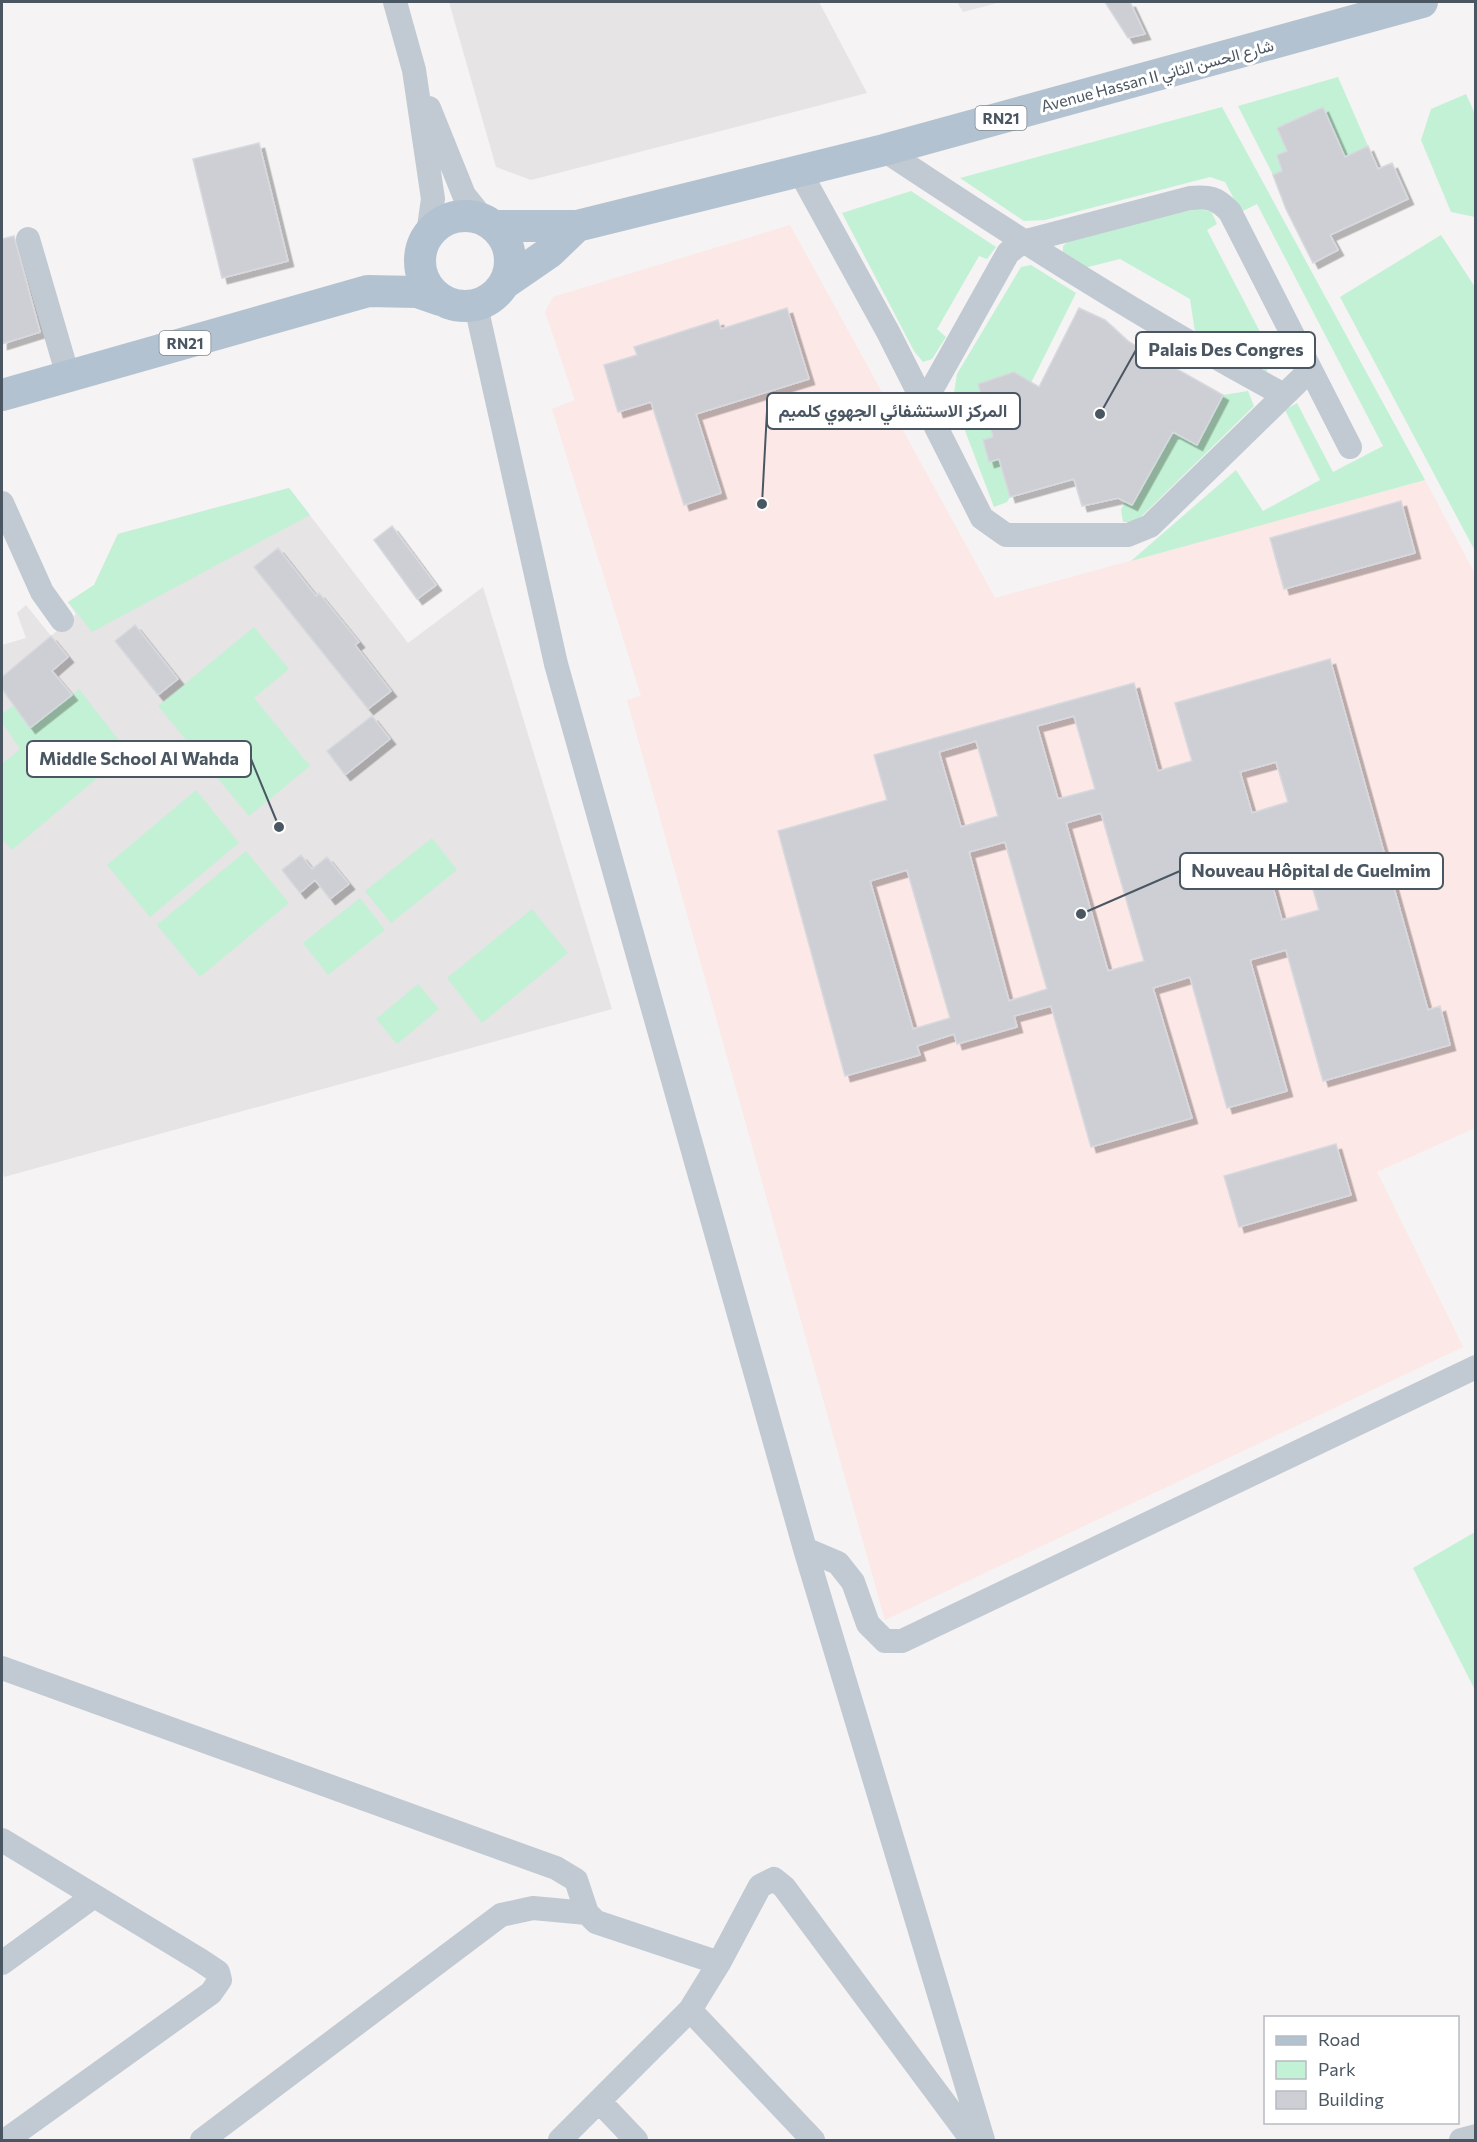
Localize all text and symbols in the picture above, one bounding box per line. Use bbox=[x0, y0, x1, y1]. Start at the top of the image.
street label: Avenue Hassan II شارع الحسن الثاني bbox=[1039, 35, 1277, 120]
road number: RN21 bbox=[976, 106, 1026, 130]
road number: RN21 bbox=[160, 331, 210, 355]
callout: Palais Des Congres bbox=[1136, 332, 1315, 368]
text: Palais Des Congres bbox=[1148, 338, 1304, 360]
callout: المركز الاستشفائي الجهوي كلميم bbox=[767, 393, 1020, 429]
text: المركز الاستشفائي الجهوي كلميم bbox=[778, 399, 1008, 426]
callout: Middle School Al Wahda bbox=[27, 741, 251, 777]
text: Middle School Al Wahda bbox=[39, 747, 239, 769]
callout: Nouveau Hôpital de Guelmim bbox=[1180, 853, 1443, 889]
text: Nouveau Hôpital de Guelmim bbox=[1191, 859, 1431, 881]
legend bbox=[1264, 2016, 1459, 2124]
text: Road bbox=[1318, 2028, 1360, 2050]
text: Park bbox=[1318, 2058, 1356, 2080]
text: Building bbox=[1318, 2088, 1384, 2110]

